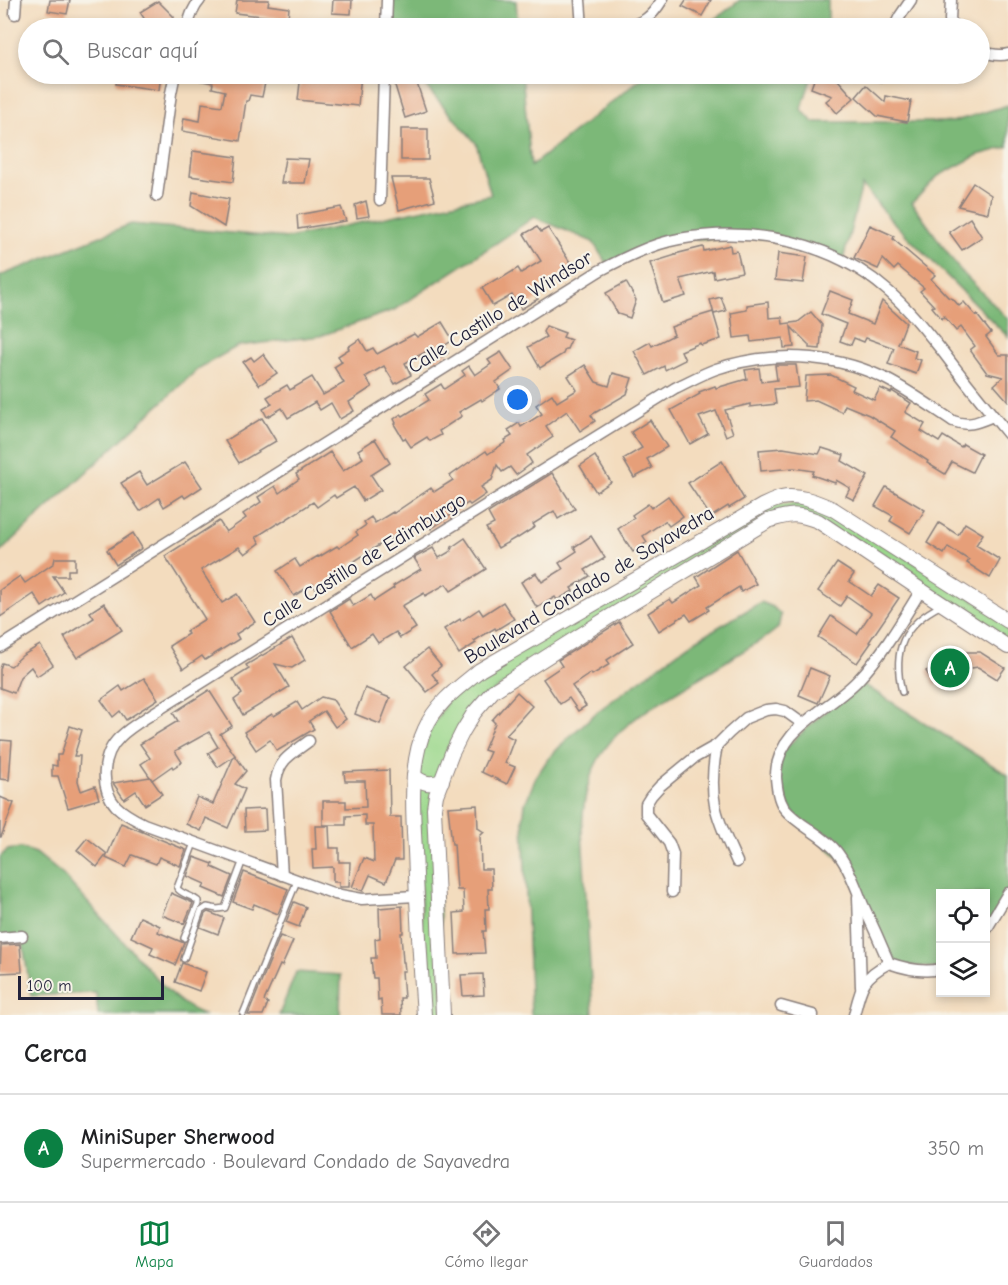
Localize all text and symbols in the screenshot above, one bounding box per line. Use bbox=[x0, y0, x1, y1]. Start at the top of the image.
search box bbox=[18, 18, 990, 84]
icon: search bbox=[39, 35, 72, 68]
text: Buscar aquí bbox=[87, 38, 198, 64]
street label: Calle Castillo de Windsor bbox=[404, 246, 596, 378]
your location bbox=[503, 385, 532, 414]
street label: Calle Castillo de Edimburgo bbox=[258, 488, 470, 632]
street label: Boulevard Condado de Sayavedra bbox=[460, 501, 718, 669]
pin: A bbox=[930, 646, 970, 690]
map controls bbox=[936, 889, 990, 997]
button: locate bbox=[936, 889, 990, 943]
button: layers bbox=[936, 943, 990, 997]
scale bar bbox=[18, 973, 164, 1000]
text: 100 m bbox=[27, 977, 71, 995]
text: Cerca bbox=[24, 1039, 88, 1069]
text: MiniSuper Sherwood bbox=[81, 1124, 275, 1150]
text: A bbox=[38, 1137, 49, 1160]
text: 350 m bbox=[928, 1137, 984, 1160]
text: Supermercado · Boulevard Condado de Sayavedra bbox=[81, 1150, 510, 1173]
tab: Mapa bbox=[135, 1217, 174, 1271]
tab: Cómo llegar bbox=[444, 1217, 528, 1271]
tab: Guardados bbox=[799, 1217, 873, 1271]

